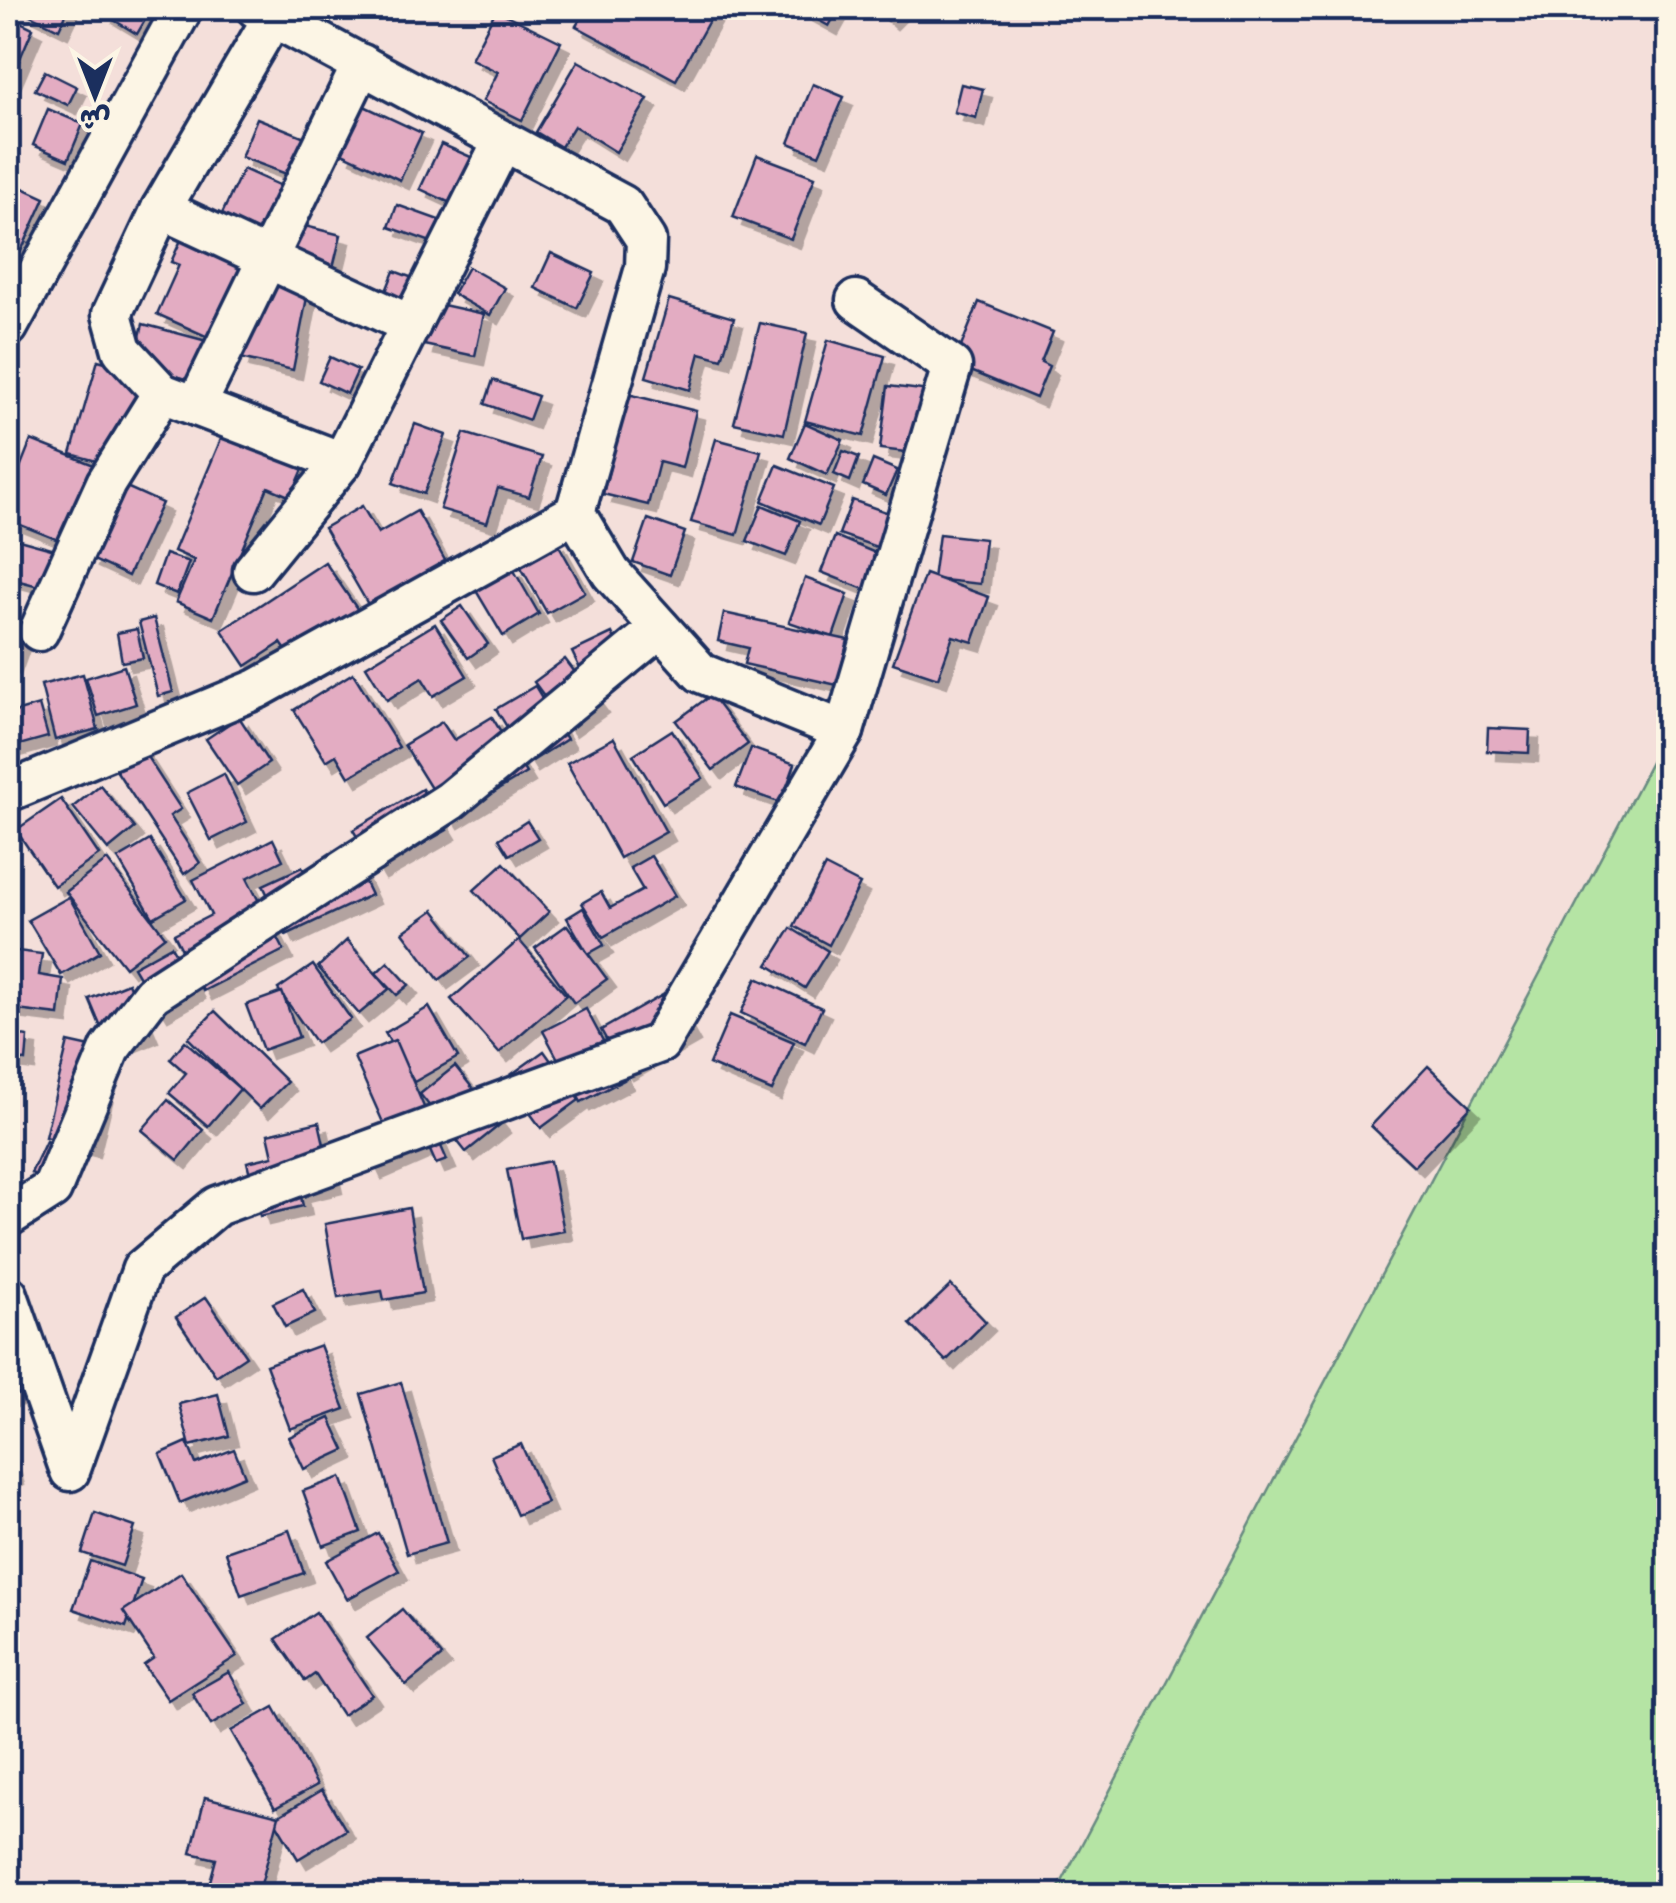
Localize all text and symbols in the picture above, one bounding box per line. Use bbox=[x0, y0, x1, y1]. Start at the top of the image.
north arrow bbox=[45, 45, 145, 145]
text: ش bbox=[80, 102, 110, 138]

